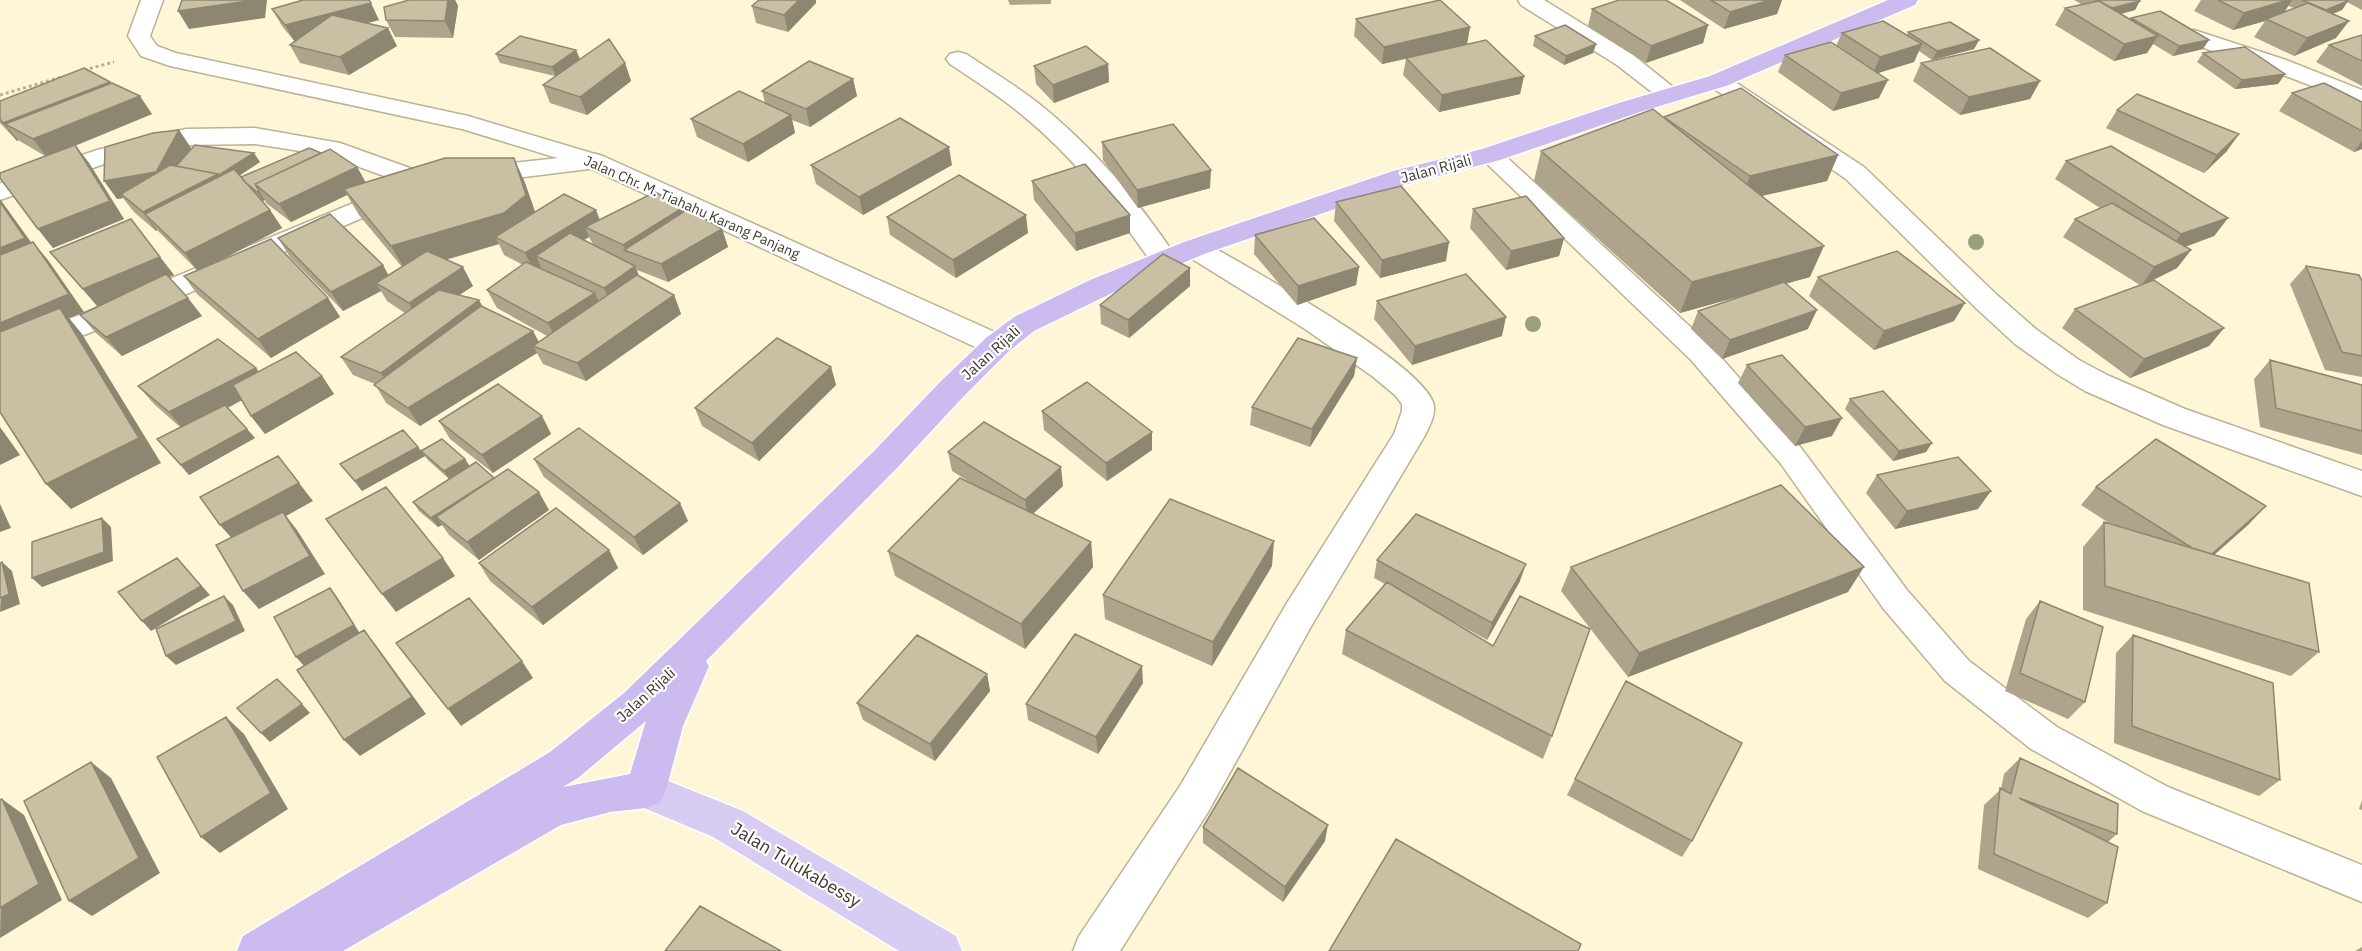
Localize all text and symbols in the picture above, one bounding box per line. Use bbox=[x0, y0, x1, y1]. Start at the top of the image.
street label: Jalan Rijali bbox=[1398, 150, 1473, 187]
street label: Jalan Chr. M. Tiahahu Karang Panjang bbox=[581, 151, 803, 263]
street label: Jalan Rijali bbox=[957, 321, 1024, 384]
street label: Jalan Rijali bbox=[612, 663, 679, 726]
street label: Jalan Tulukabessy bbox=[727, 817, 866, 913]

